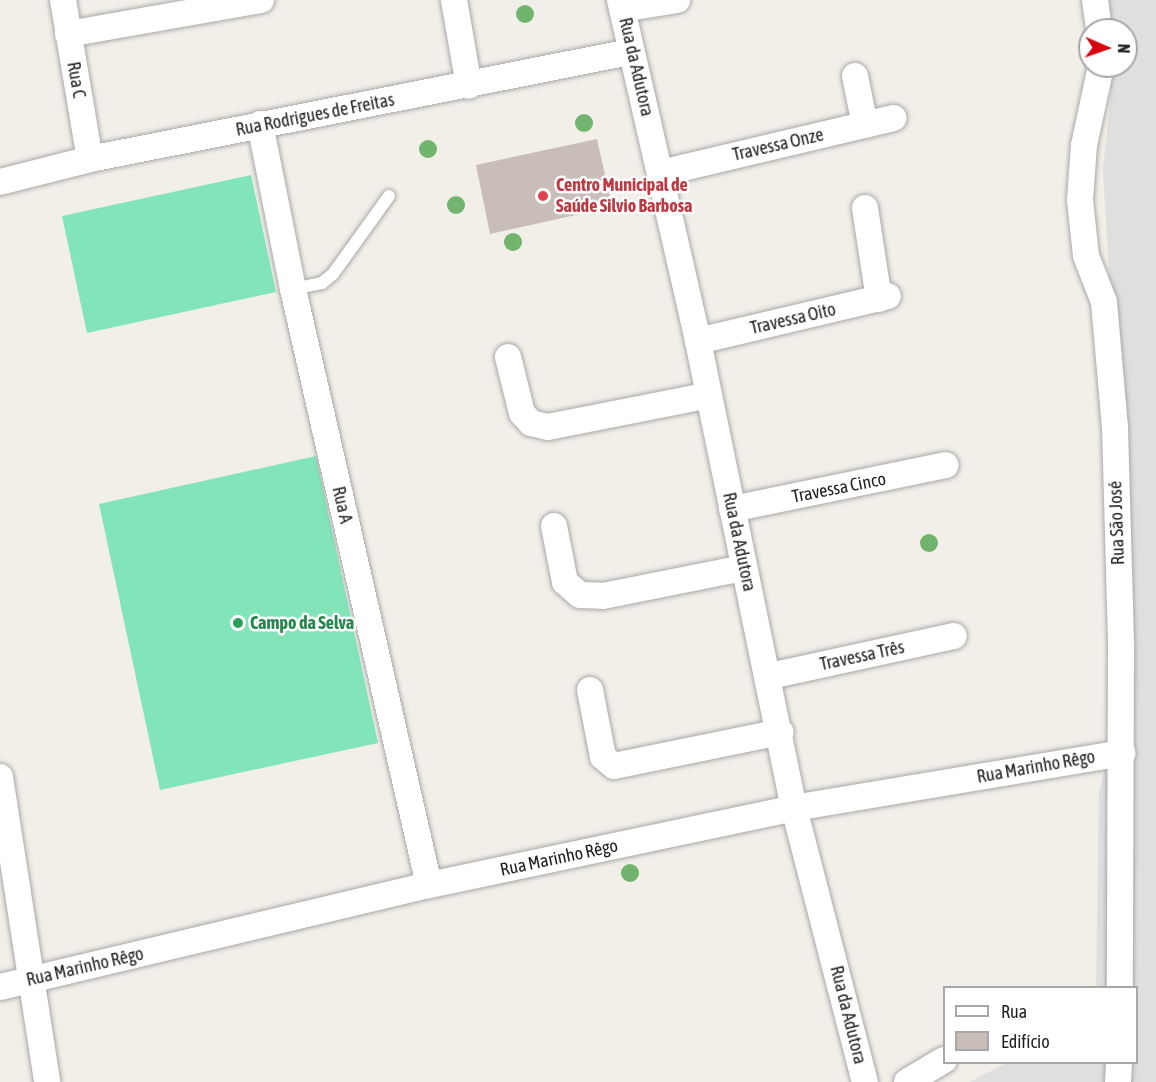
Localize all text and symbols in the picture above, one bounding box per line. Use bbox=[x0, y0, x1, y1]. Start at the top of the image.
street label: Rua da Adutora bbox=[614, 15, 658, 119]
north arrow bbox=[1078, 18, 1138, 78]
text: N bbox=[1115, 44, 1133, 54]
street label: Rua C bbox=[62, 60, 90, 100]
street label: Rua Rodrigues de Freitas bbox=[234, 89, 396, 141]
street label: Travessa Onze bbox=[730, 124, 826, 166]
place label: Centro Municipal de Saúde Silvio Barbosa bbox=[556, 175, 692, 218]
marker: Centro Municipal de Saúde Silvio Barbosa bbox=[534, 187, 552, 205]
street label: Travessa Oito bbox=[748, 299, 838, 339]
street label: Travessa Cinco bbox=[790, 468, 888, 508]
street label: Rua São José bbox=[1105, 481, 1129, 565]
street label: Rua A bbox=[327, 484, 357, 526]
street label: Rua da Adutora bbox=[718, 490, 760, 594]
place label: Campo da Selva bbox=[250, 612, 354, 634]
marker: Campo da Selva bbox=[231, 616, 245, 630]
street label: Travessa Três bbox=[818, 637, 906, 675]
street label: Rua Marinho Rêgo bbox=[975, 746, 1097, 788]
street label: Rua Marinho Rêgo bbox=[498, 835, 620, 881]
street label: Rua Marinho Rêgo bbox=[24, 943, 146, 991]
street label: Rua da Adutora bbox=[825, 964, 871, 1066]
legend bbox=[943, 986, 1138, 1064]
text: Rua bbox=[1001, 1001, 1027, 1022]
text: Edifício bbox=[1001, 1031, 1050, 1052]

